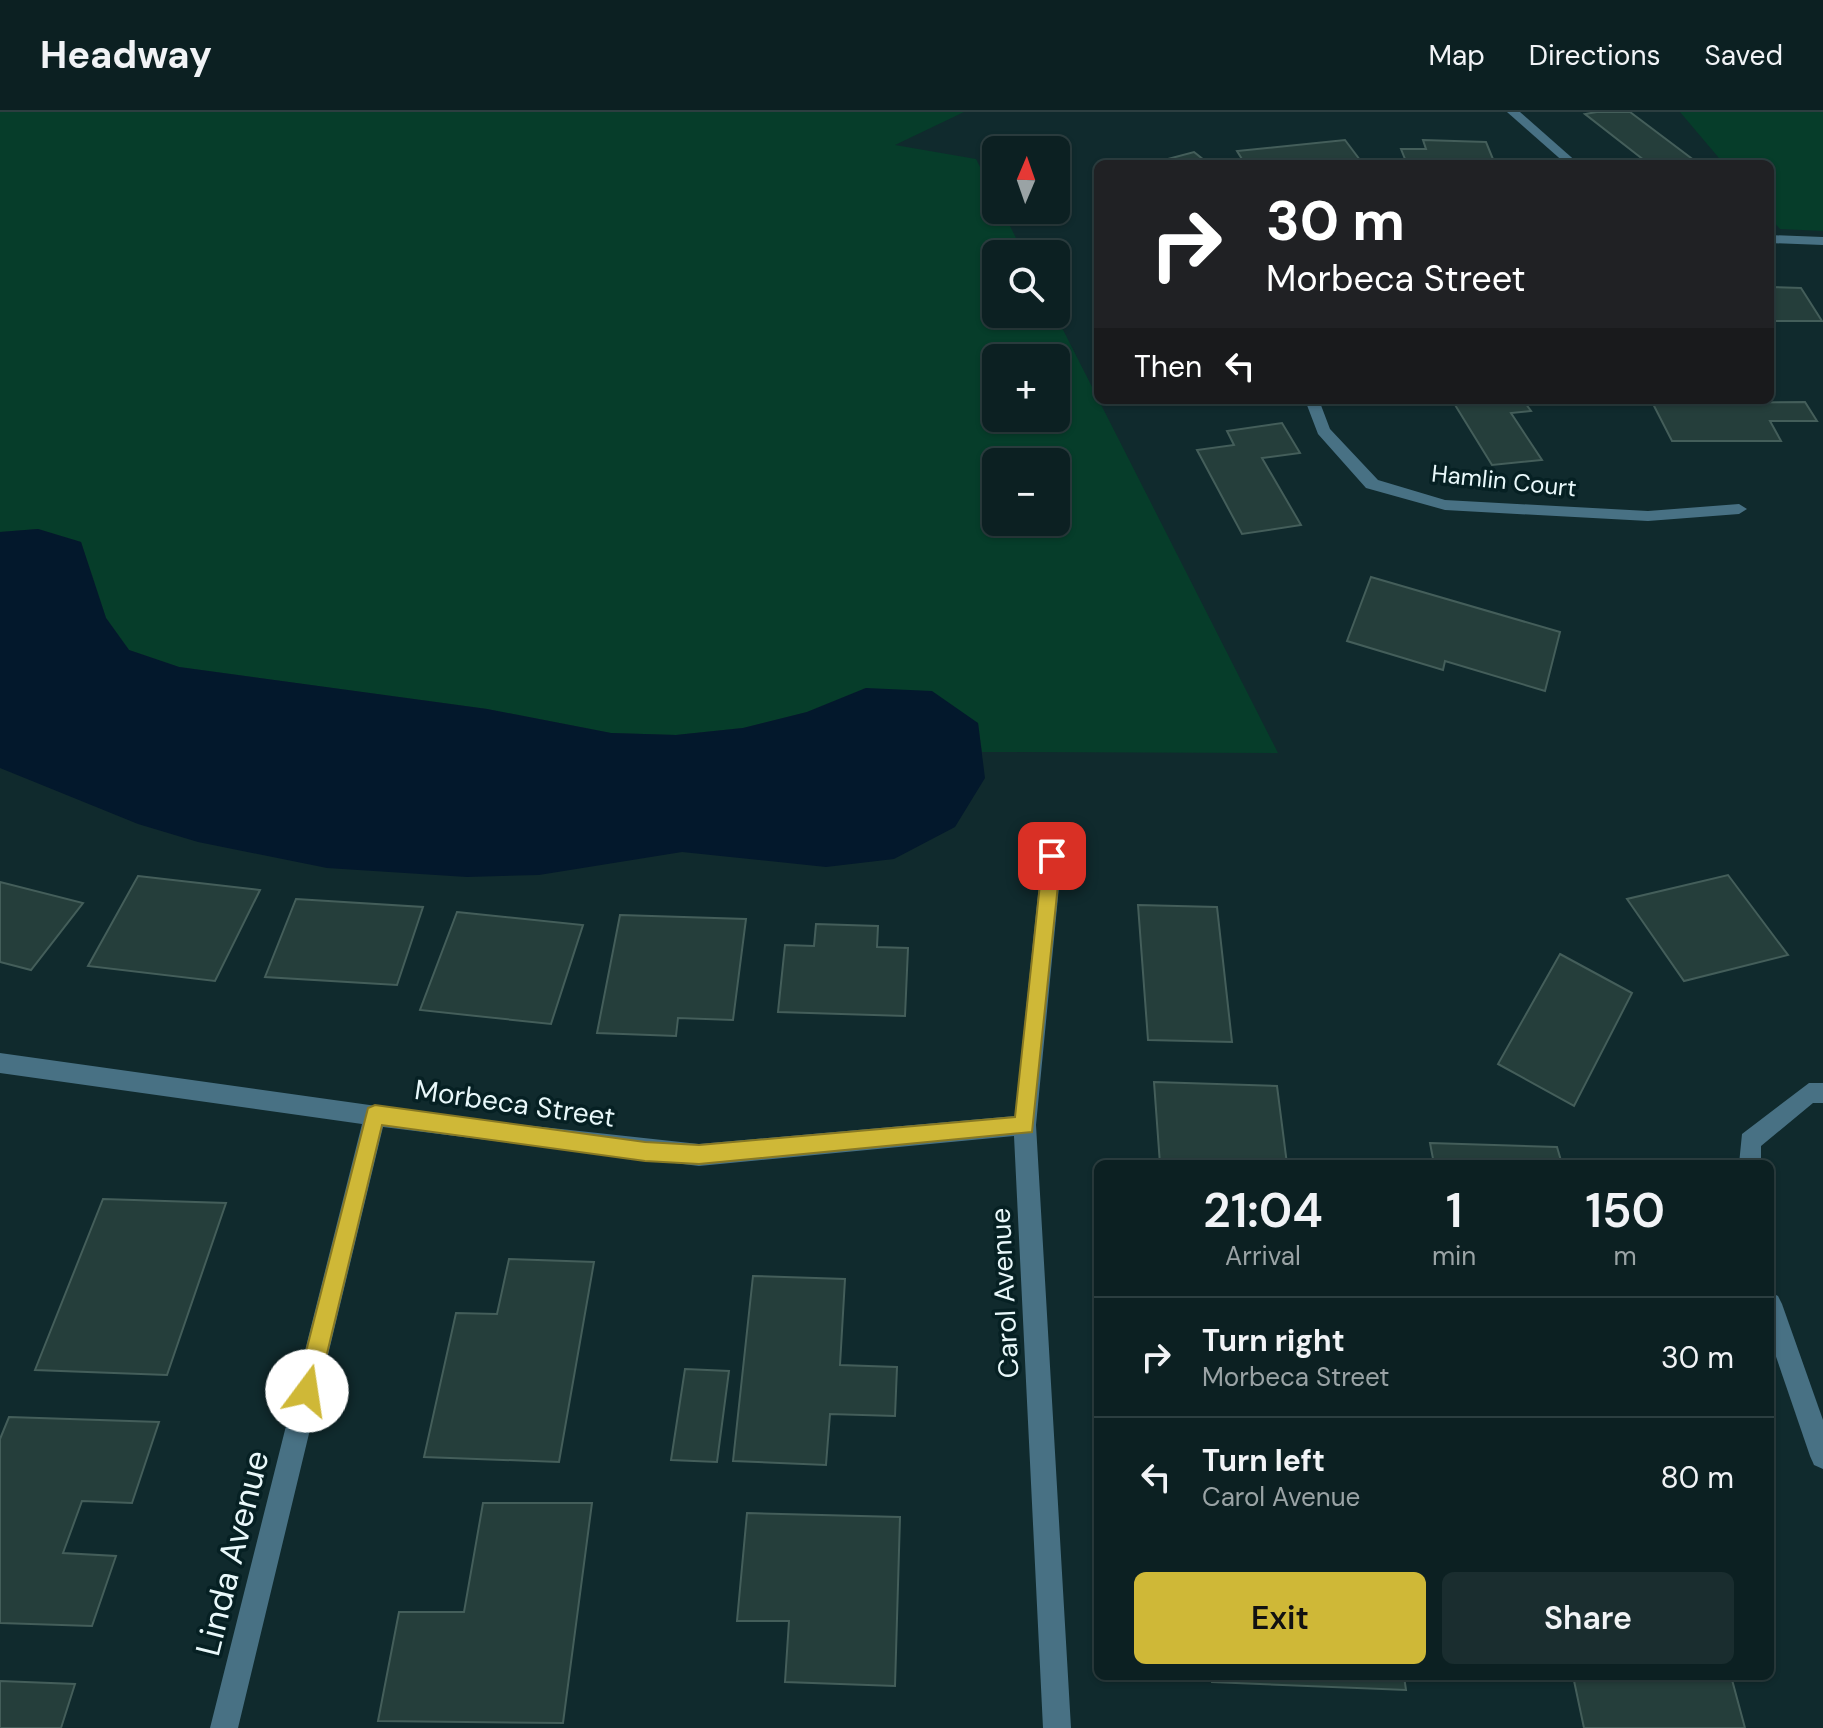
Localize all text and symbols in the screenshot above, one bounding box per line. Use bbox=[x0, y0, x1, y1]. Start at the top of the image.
text: Headway bbox=[40, 30, 212, 80]
text: Map bbox=[1428, 37, 1485, 74]
text: Directions bbox=[1529, 37, 1661, 74]
text: Saved bbox=[1705, 37, 1783, 74]
north arrow bbox=[982, 136, 1070, 224]
map controls bbox=[982, 136, 1070, 536]
text: 30 m bbox=[1266, 184, 1405, 257]
icon: right bbox=[1134, 192, 1238, 296]
button: search bbox=[982, 240, 1070, 328]
text: Morbeca Street bbox=[1266, 255, 1526, 302]
button: + bbox=[982, 344, 1070, 432]
icon: left bbox=[1218, 344, 1262, 388]
text: Then bbox=[1134, 347, 1202, 386]
button: − bbox=[982, 448, 1070, 536]
street label: Hamlin Court bbox=[1430, 457, 1578, 504]
pin bbox=[1018, 822, 1086, 890]
icon: arrive bbox=[1030, 834, 1074, 878]
street label: Morbeca Street bbox=[412, 1071, 618, 1136]
text: 21:04 bbox=[1203, 1179, 1323, 1242]
text: 1 bbox=[1446, 1179, 1462, 1242]
text: 150 bbox=[1585, 1179, 1665, 1242]
street label: Carol Avenue bbox=[982, 1207, 1027, 1379]
text: Arrival bbox=[1225, 1239, 1301, 1273]
text: min bbox=[1432, 1239, 1476, 1273]
text: m bbox=[1614, 1239, 1637, 1273]
text: Turn right bbox=[1202, 1321, 1345, 1360]
icon: right bbox=[1134, 1335, 1178, 1379]
text: 30 m bbox=[1661, 1338, 1734, 1377]
position arrow bbox=[265, 1349, 349, 1433]
text: Morbeca Street bbox=[1202, 1360, 1390, 1394]
text: Turn left bbox=[1202, 1441, 1325, 1480]
street label: Linda Avenue bbox=[185, 1446, 280, 1660]
icon: left bbox=[1134, 1455, 1178, 1499]
text: 80 m bbox=[1661, 1458, 1734, 1497]
text: Carol Avenue bbox=[1202, 1480, 1360, 1514]
button: Exit bbox=[1134, 1572, 1426, 1664]
button: Share bbox=[1442, 1572, 1734, 1664]

